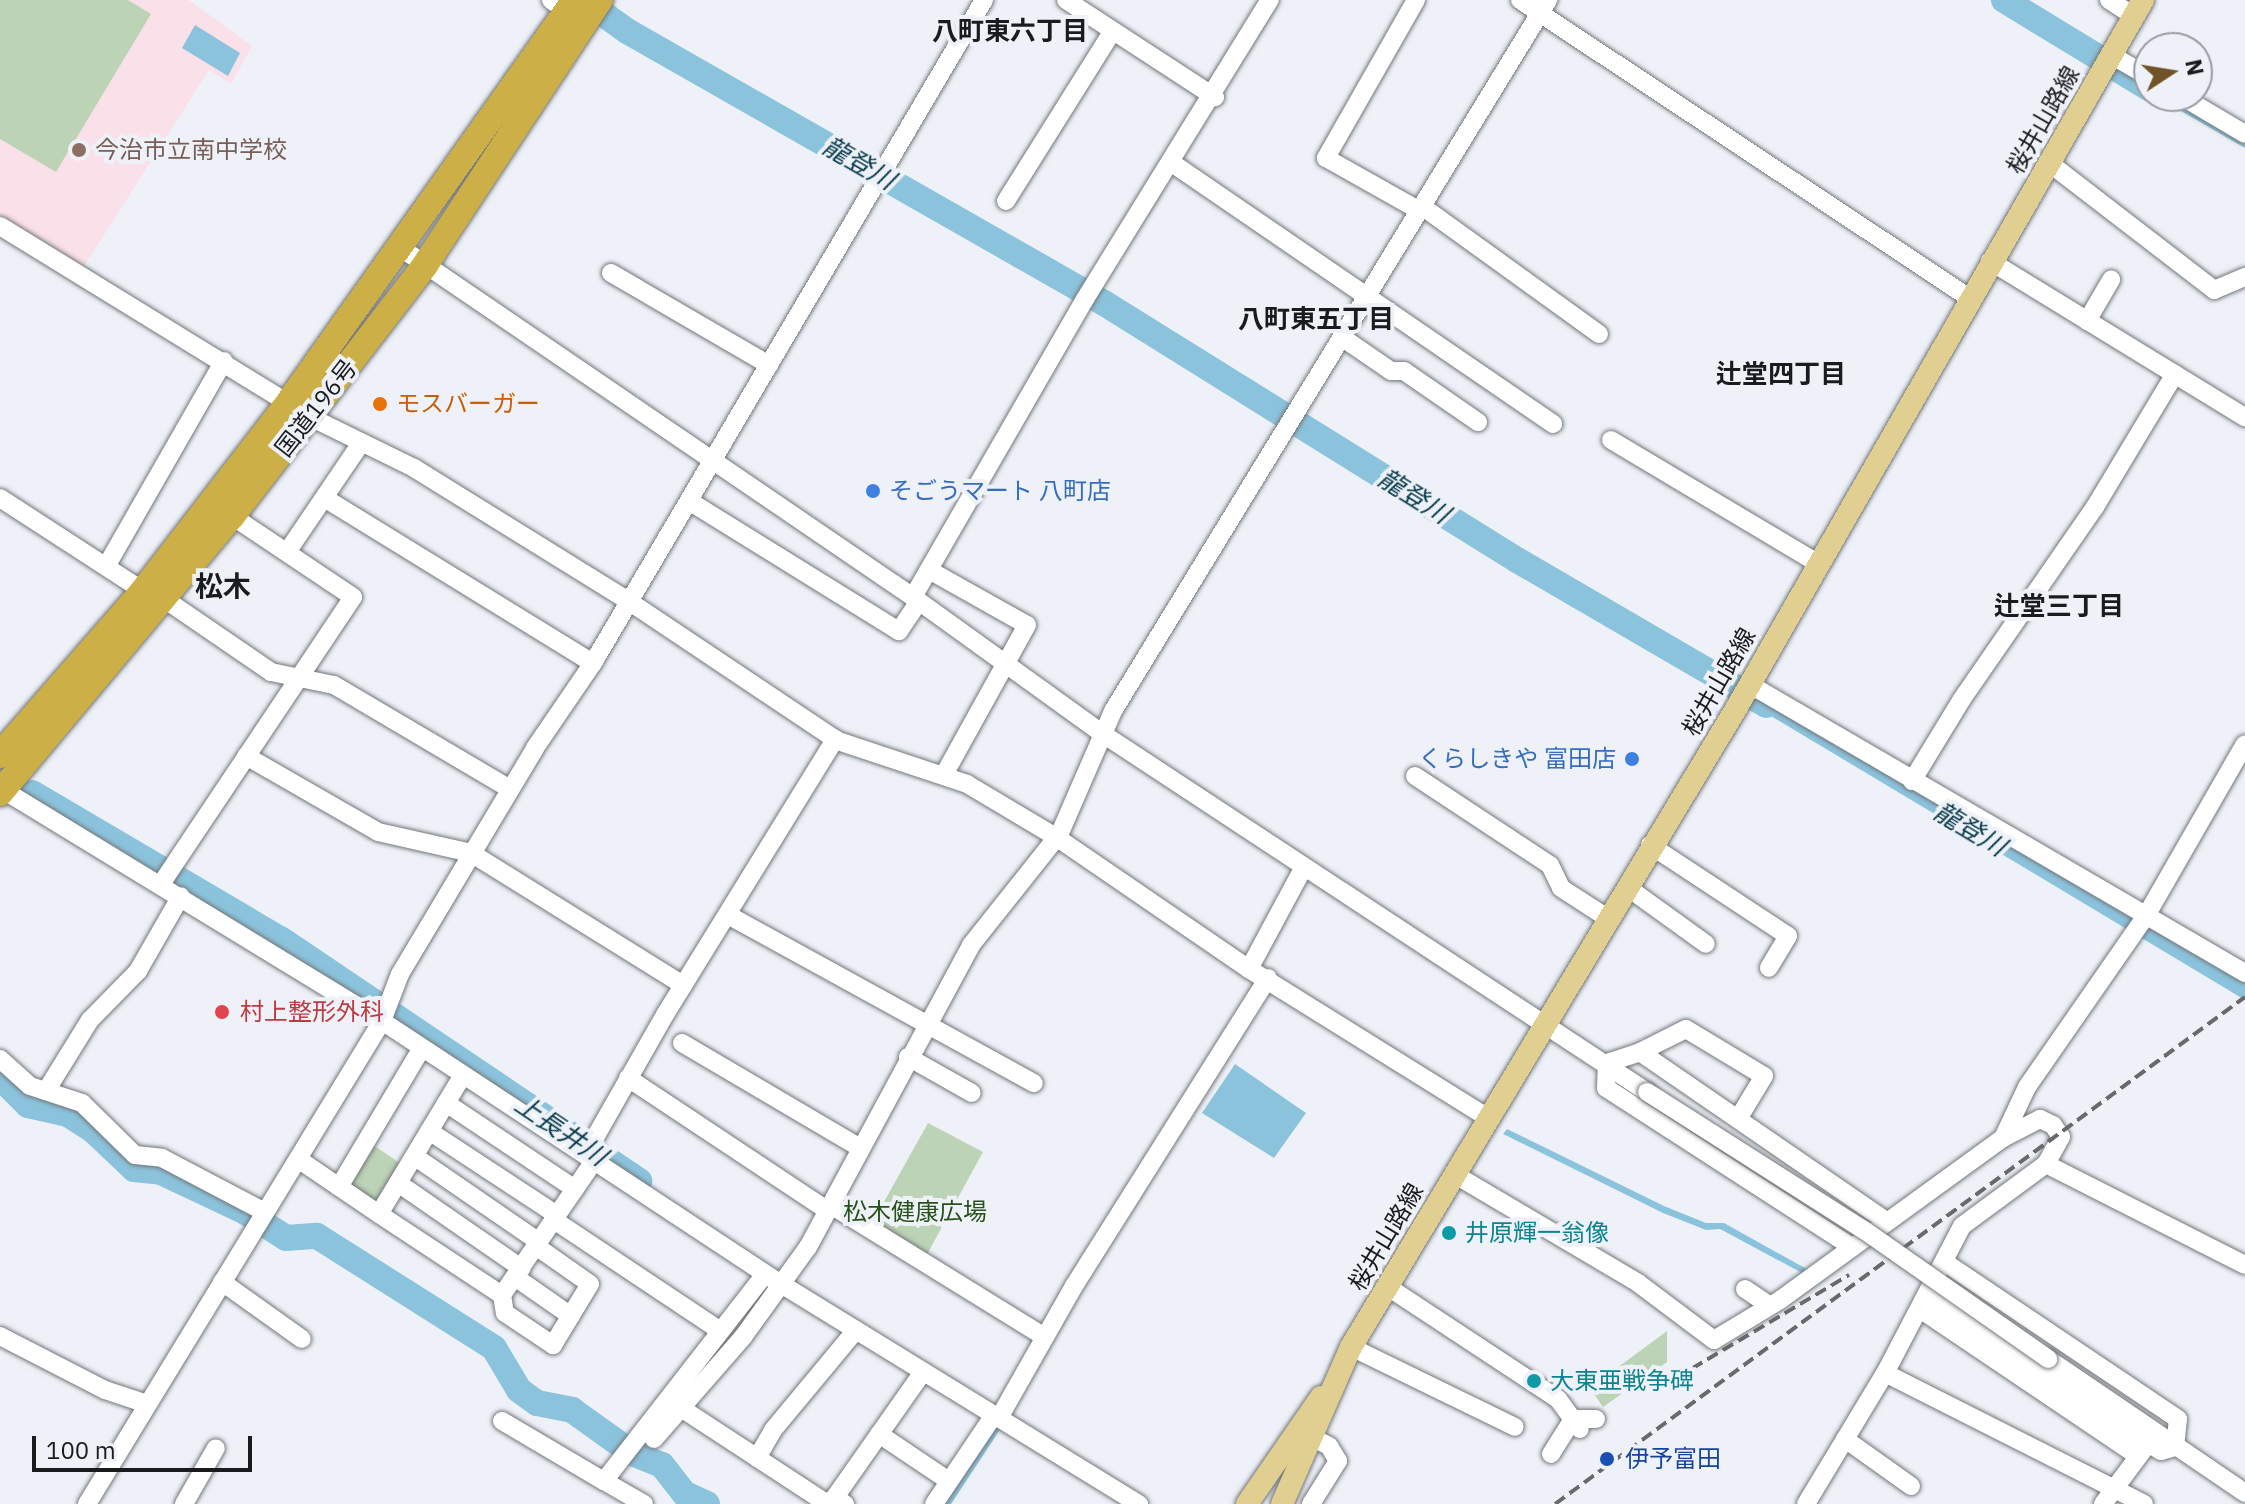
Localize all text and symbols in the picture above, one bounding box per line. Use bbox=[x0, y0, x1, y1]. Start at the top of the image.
district label: 八町東六丁目 bbox=[932, 15, 1088, 47]
north arrow bbox=[2133, 32, 2213, 112]
text: N bbox=[2179, 57, 2211, 78]
street label: 桜井山路線 bbox=[2001, 61, 2085, 179]
water label: 龍登川 bbox=[817, 130, 901, 196]
place label: 今治市立南中学校 bbox=[95, 136, 287, 164]
marker: 今治市立南中学校 bbox=[70, 141, 88, 159]
district label: 八町東五丁目 bbox=[1238, 303, 1394, 335]
street label: 国道196号 bbox=[269, 354, 363, 462]
district label: 辻堂四丁目 bbox=[1716, 358, 1846, 390]
place label: モスバーガー bbox=[396, 390, 540, 418]
marker: モスバーガー bbox=[371, 395, 389, 413]
water label: 龍登川 bbox=[1373, 462, 1455, 530]
place label: そごうマート 八町店 bbox=[889, 477, 1111, 505]
marker: そごうマート 八町店 bbox=[864, 482, 882, 500]
district label: 松木 bbox=[195, 569, 251, 603]
district label: 辻堂三丁目 bbox=[1994, 590, 2124, 622]
street label: 桜井山路線 bbox=[1677, 623, 1761, 741]
place label: くらしきや 富田店 bbox=[1418, 745, 1616, 773]
marker: くらしきや 富田店 bbox=[1623, 750, 1641, 768]
water label: 龍登川 bbox=[1929, 796, 2011, 862]
place label: 村上整形外科 bbox=[240, 998, 384, 1026]
marker: 村上整形外科 bbox=[211, 1001, 233, 1023]
water label: 上長井川 bbox=[509, 1088, 613, 1172]
street label: 桜井山路線 bbox=[1343, 1178, 1429, 1296]
park label: 松木健康広場 bbox=[843, 1198, 987, 1226]
place label: 井原輝一翁像 bbox=[1465, 1219, 1609, 1247]
marker: 井原輝一翁像 bbox=[1440, 1224, 1458, 1242]
place label: 大東亜戦争碑 bbox=[1550, 1367, 1694, 1395]
marker: 大東亜戦争碑 bbox=[1525, 1372, 1543, 1390]
scale bar bbox=[36, 1420, 256, 1470]
text: 100 m bbox=[46, 1434, 116, 1466]
place label: 伊予富田 bbox=[1625, 1445, 1721, 1473]
marker: 伊予富田 bbox=[1596, 1448, 1618, 1470]

